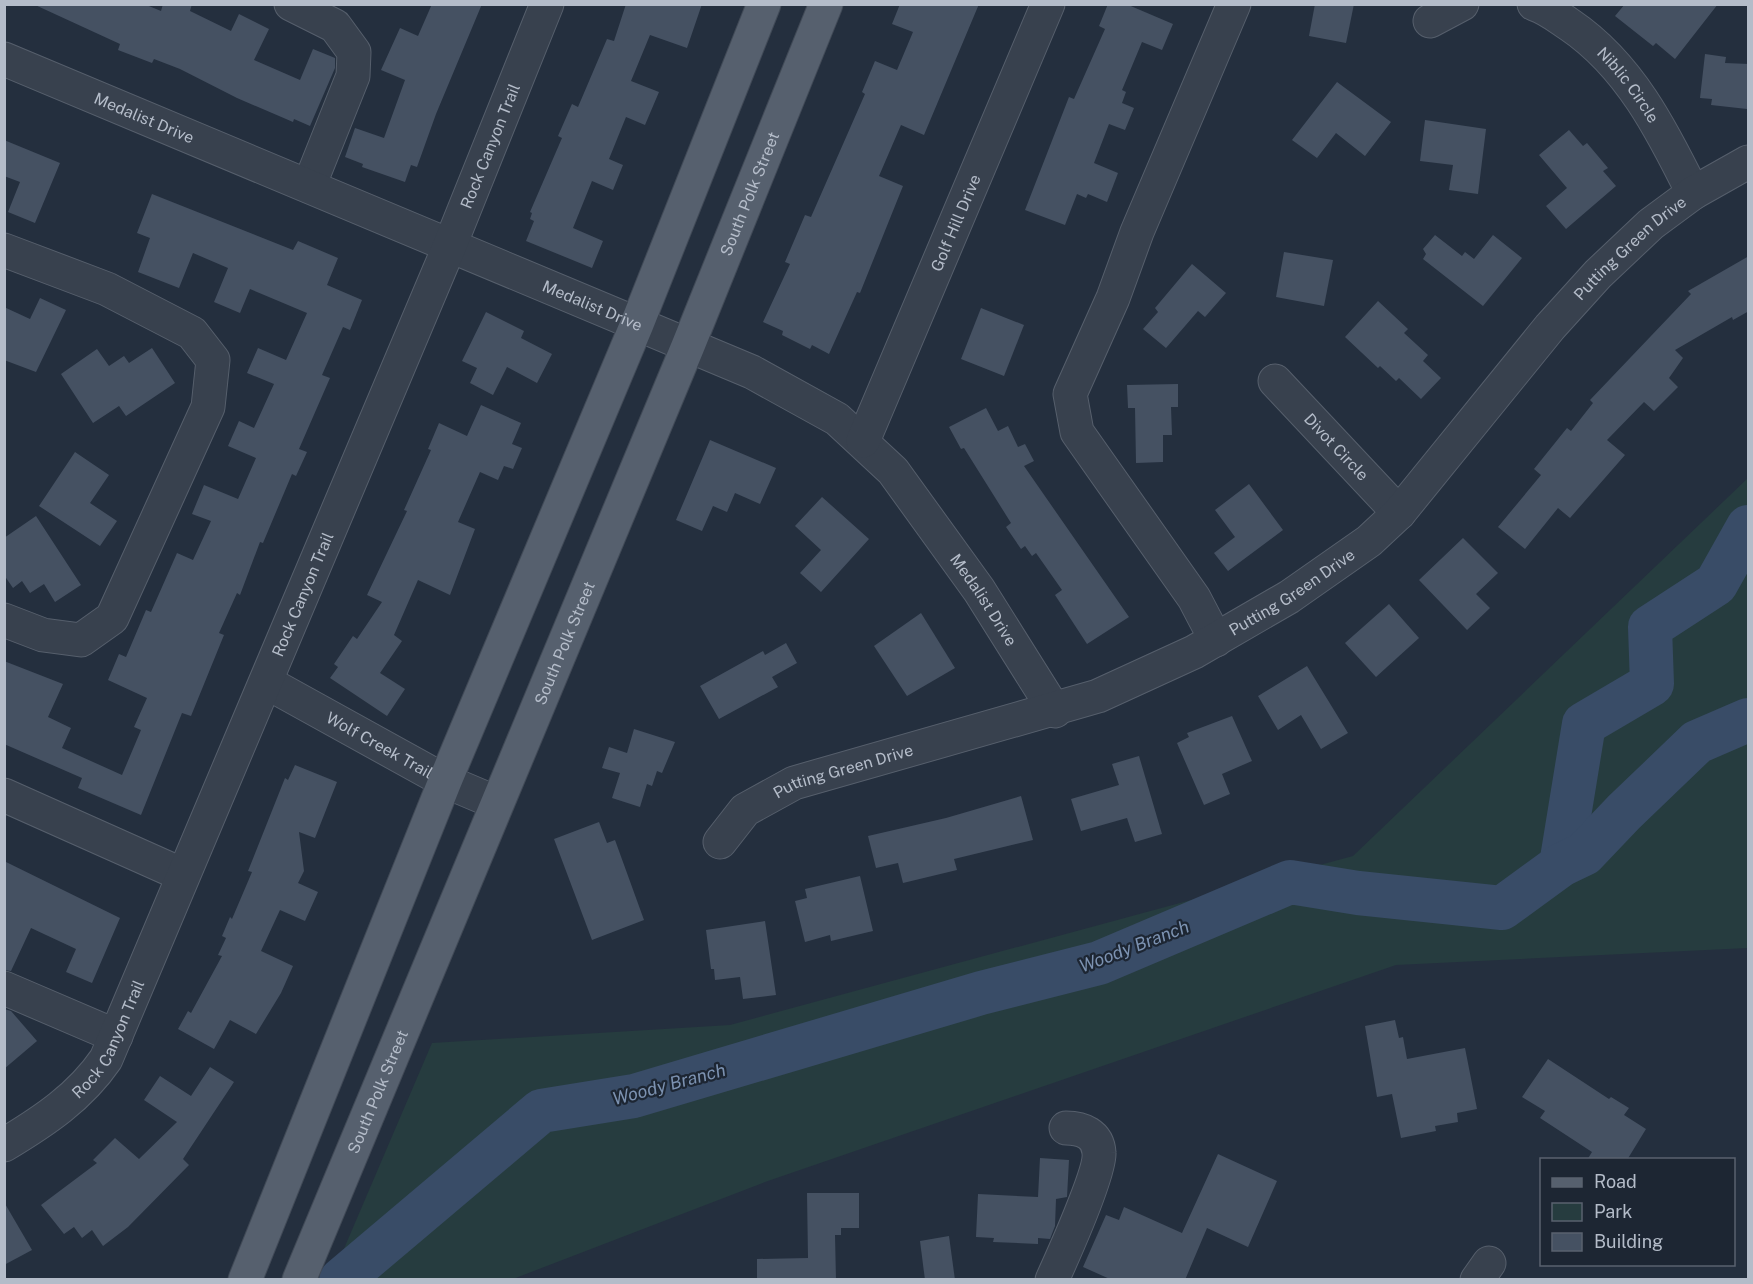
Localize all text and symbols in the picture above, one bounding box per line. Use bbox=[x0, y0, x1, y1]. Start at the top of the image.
street label: Niblic Circle bbox=[1594, 43, 1663, 126]
street label: Rock Canyon Trail bbox=[456, 80, 524, 211]
street label: Medalist Drive bbox=[91, 88, 197, 147]
street label: South Polk Street bbox=[716, 129, 783, 258]
street label: Golf Hill Drive bbox=[926, 171, 984, 274]
street label: Putting Green Drive bbox=[1570, 192, 1690, 304]
street label: Medalist Drive bbox=[540, 276, 645, 335]
street label: Divot Circle bbox=[1301, 409, 1373, 484]
street label: Rock Canyon Trail bbox=[268, 529, 337, 659]
street label: Putting Green Drive bbox=[1225, 545, 1358, 639]
street label: Medalist Drive bbox=[946, 550, 1021, 649]
street label: South Polk Street bbox=[530, 578, 598, 708]
street label: Wolf Creek Trail bbox=[323, 708, 437, 782]
street label: Putting Green Drive bbox=[770, 740, 915, 802]
water label: Woody Branch bbox=[1076, 915, 1192, 977]
street label: Rock Canyon Trail bbox=[68, 977, 148, 1102]
street label: South Polk Street bbox=[343, 1027, 412, 1156]
water label: Woody Branch bbox=[610, 1059, 728, 1109]
legend bbox=[1540, 1158, 1735, 1266]
text: Road bbox=[1594, 1171, 1637, 1192]
text: Park bbox=[1594, 1201, 1632, 1222]
text: Building bbox=[1594, 1231, 1663, 1252]

